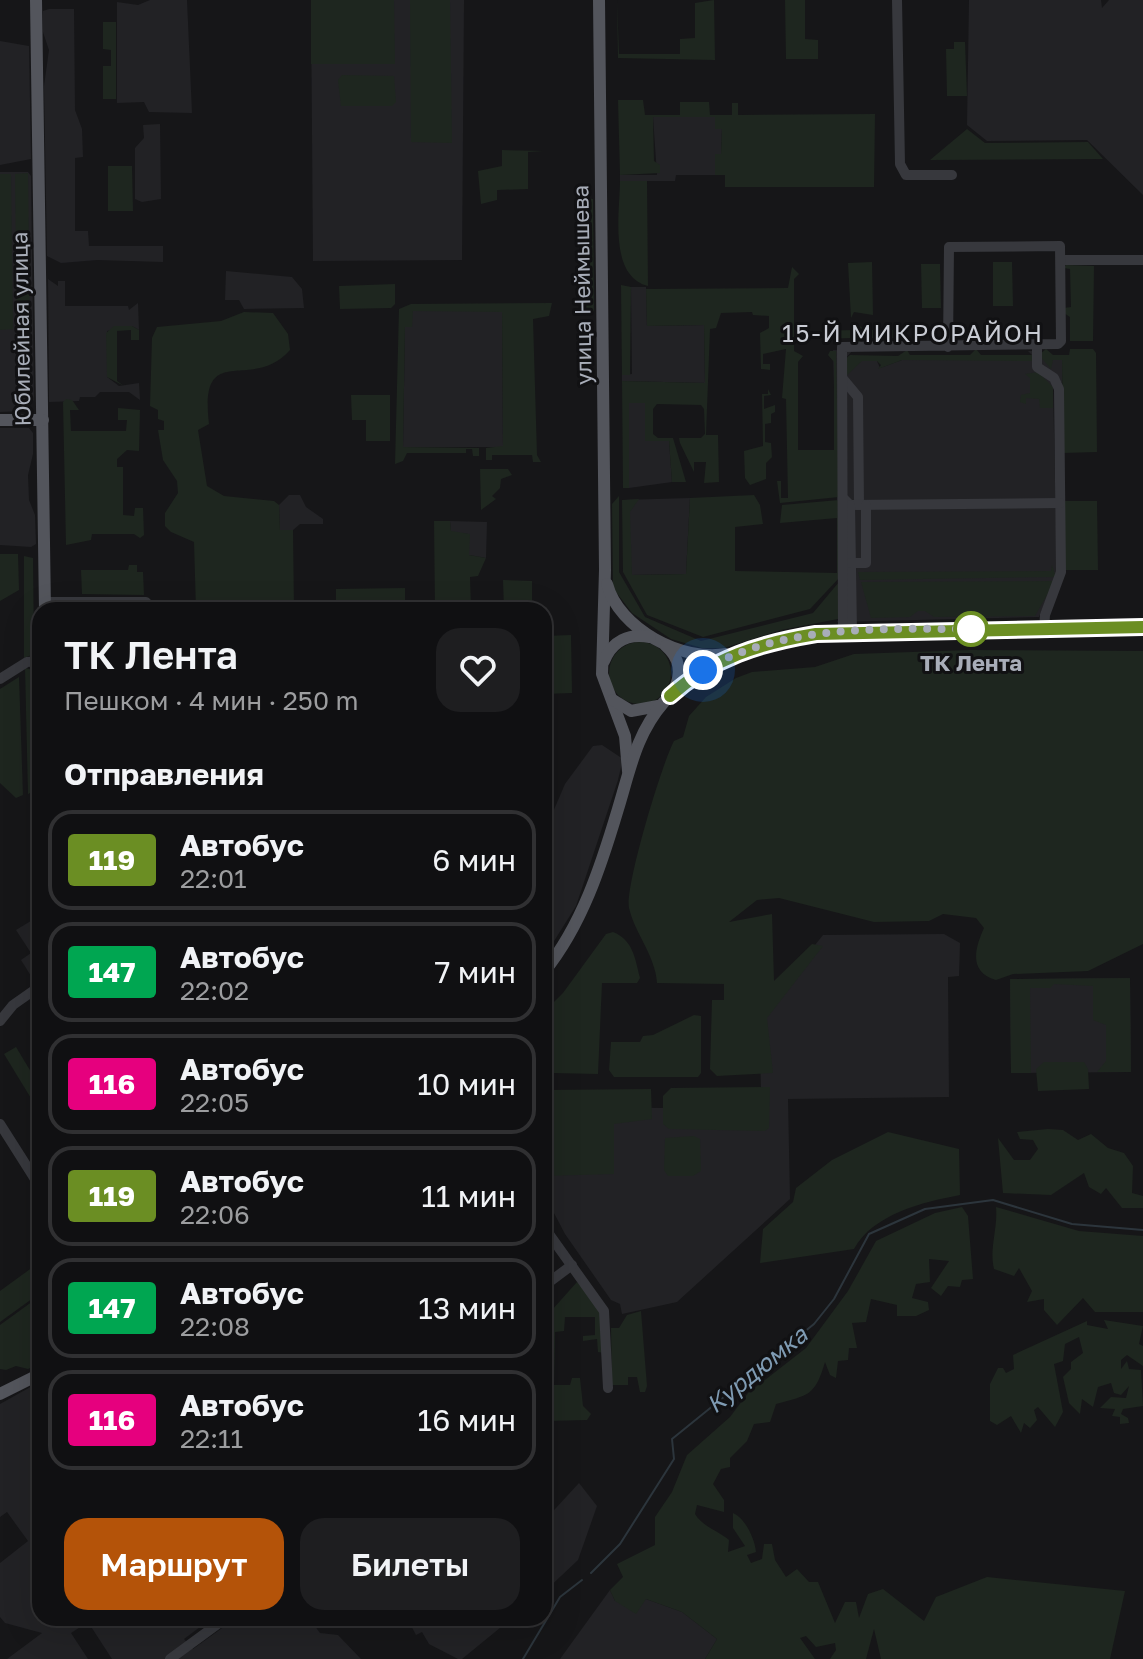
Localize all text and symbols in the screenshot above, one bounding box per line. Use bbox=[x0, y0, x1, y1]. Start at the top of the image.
street label: улица Неймышева bbox=[566, 185, 597, 385]
street label: Юбилейная улица bbox=[5, 231, 36, 427]
district label: 15-Й МИКРОРАЙОН bbox=[782, 318, 1044, 347]
marker: ТК Лента bbox=[954, 612, 988, 646]
button: heart bbox=[436, 628, 520, 712]
text: ТК Лента bbox=[64, 632, 238, 677]
place label: ТК Лента bbox=[920, 649, 1022, 676]
your location bbox=[683, 650, 723, 690]
text: Пешком · 4 мин · 250 m bbox=[64, 685, 359, 716]
text: Отправления bbox=[64, 756, 264, 792]
text: Автобус bbox=[180, 827, 304, 863]
text: 6 мин bbox=[432, 842, 516, 878]
text: 119 bbox=[89, 843, 135, 876]
text: 22:01 bbox=[180, 863, 247, 894]
text: Автобус bbox=[180, 939, 304, 975]
text: 7 мин bbox=[434, 954, 516, 990]
text: 147 bbox=[88, 955, 136, 988]
text: 22:02 bbox=[180, 975, 249, 1006]
text: Автобус bbox=[180, 1051, 304, 1087]
text: 10 мин bbox=[417, 1066, 516, 1102]
text: 116 bbox=[89, 1067, 135, 1100]
text: 22:05 bbox=[180, 1087, 249, 1118]
text: Автобус bbox=[180, 1163, 304, 1199]
text: 11 мин bbox=[421, 1178, 516, 1214]
text: 119 bbox=[89, 1179, 135, 1212]
text: 22:06 bbox=[180, 1199, 250, 1230]
text: Автобус bbox=[180, 1275, 304, 1311]
text: 13 мин bbox=[418, 1290, 516, 1326]
text: 147 bbox=[88, 1291, 136, 1324]
text: 22:08 bbox=[180, 1311, 250, 1342]
water label: Курдюмка bbox=[700, 1318, 814, 1419]
text: Автобус bbox=[180, 1387, 304, 1423]
text: 16 мин bbox=[418, 1402, 516, 1438]
text: 116 bbox=[89, 1403, 135, 1436]
text: 22:11 bbox=[180, 1423, 243, 1454]
button: Маршрут bbox=[64, 1518, 284, 1610]
button: Билеты bbox=[300, 1518, 520, 1610]

